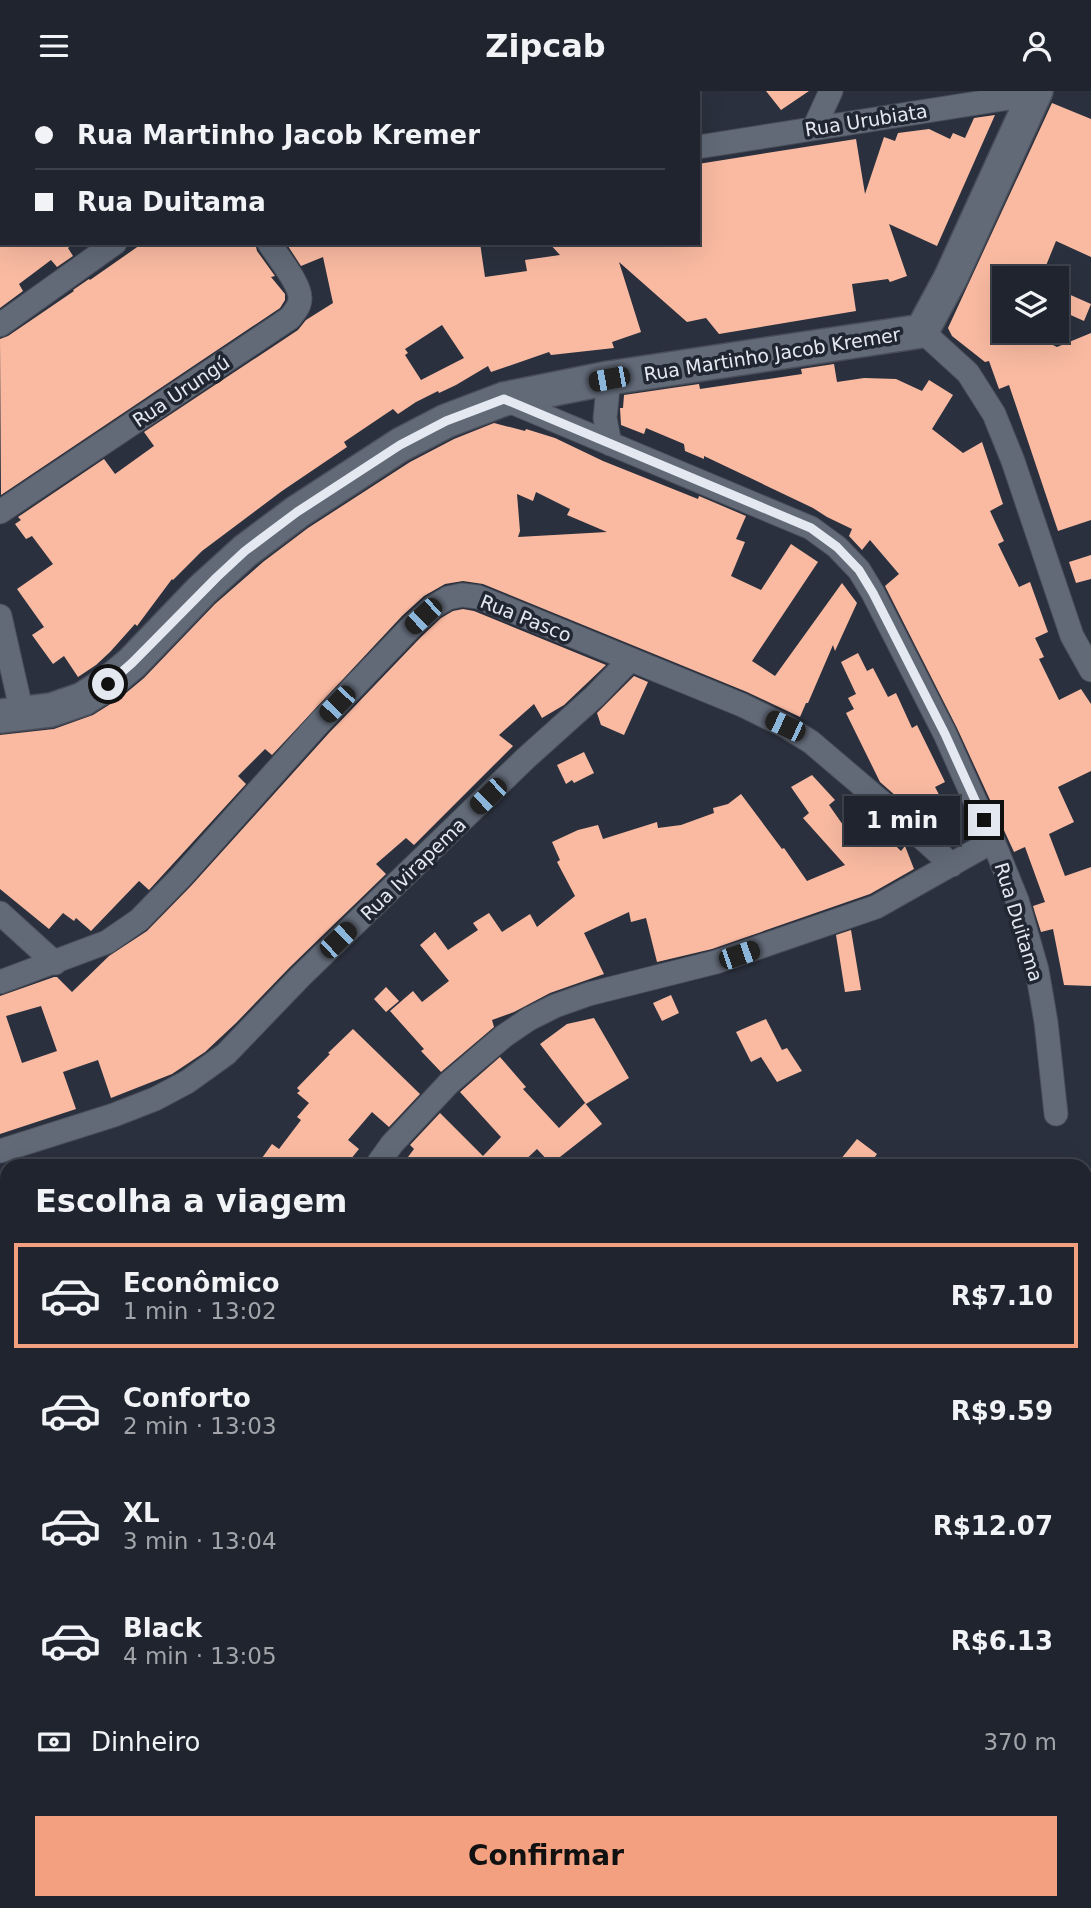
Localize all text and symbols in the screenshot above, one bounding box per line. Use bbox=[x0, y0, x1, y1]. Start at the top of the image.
icon: menu bbox=[35, 27, 73, 65]
text: Zipcab bbox=[485, 27, 606, 65]
icon: person bbox=[1018, 27, 1056, 65]
street label: Rua Urubiata bbox=[803, 99, 929, 141]
text: Rua Martinho Jacob Kremer bbox=[77, 120, 480, 150]
text: Rua Duitama bbox=[77, 187, 266, 217]
map controls bbox=[992, 266, 1069, 343]
button: layers bbox=[992, 266, 1069, 343]
street label: Rua Martinho Jacob Kremer bbox=[642, 323, 902, 385]
street label: Rua Urungú bbox=[128, 351, 234, 431]
car bbox=[587, 365, 632, 393]
street label: Rua Pasco bbox=[477, 590, 575, 646]
car bbox=[401, 594, 446, 638]
route start bbox=[92, 668, 124, 700]
car bbox=[315, 682, 360, 726]
car bbox=[762, 708, 809, 744]
car bbox=[466, 774, 511, 818]
callout: 1 min bbox=[844, 795, 960, 845]
route end bbox=[968, 804, 1000, 836]
text: 1 min bbox=[866, 807, 938, 833]
street label: Rua Ivirapema bbox=[356, 813, 470, 925]
street label: Rua Duitama bbox=[990, 860, 1048, 984]
car bbox=[316, 918, 361, 962]
car bbox=[716, 938, 763, 972]
text: Escolha a viagem bbox=[35, 1182, 347, 1220]
icon: car bbox=[39, 1264, 102, 1327]
text: Econômico bbox=[123, 1268, 280, 1298]
text: R$7.10 bbox=[951, 1281, 1053, 1311]
text: 1 min · 13:02 bbox=[123, 1298, 277, 1324]
icon: car bbox=[39, 1379, 102, 1442]
text: Conforto bbox=[123, 1383, 251, 1413]
text: R$9.59 bbox=[951, 1396, 1053, 1426]
text: 2 min · 13:03 bbox=[123, 1413, 277, 1439]
icon: car bbox=[39, 1494, 102, 1557]
text: XL bbox=[123, 1498, 160, 1528]
text: R$12.07 bbox=[933, 1511, 1053, 1541]
text: 3 min · 13:04 bbox=[123, 1528, 277, 1554]
icon: car bbox=[39, 1609, 102, 1672]
text: Black bbox=[123, 1613, 202, 1643]
text: R$6.13 bbox=[951, 1626, 1053, 1656]
text: 4 min · 13:05 bbox=[123, 1643, 277, 1669]
icon: cash bbox=[35, 1723, 73, 1761]
text: Dinheiro bbox=[91, 1727, 200, 1757]
text: 370 m bbox=[983, 1729, 1057, 1755]
button: Confirmar bbox=[35, 1816, 1057, 1896]

